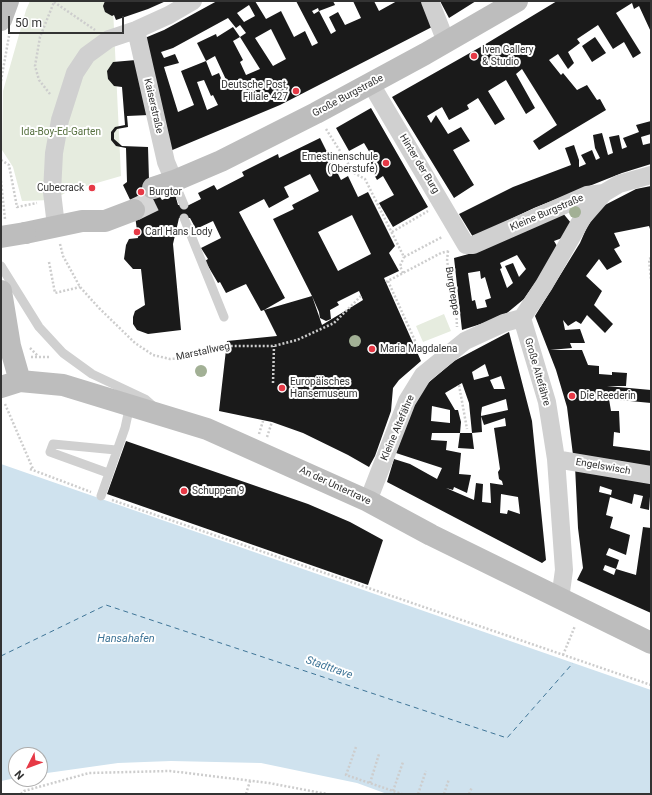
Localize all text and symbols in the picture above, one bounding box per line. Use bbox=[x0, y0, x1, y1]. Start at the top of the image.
scale bar bbox=[10, 8, 126, 34]
text: 50 m bbox=[15, 16, 42, 30]
place label: Iven Gallery & Studio bbox=[482, 44, 533, 68]
marker: Iven Gallery & Studio bbox=[469, 51, 479, 61]
street label: Große Burgstraße bbox=[311, 72, 385, 120]
street label: Kaiserstraße bbox=[141, 77, 165, 135]
place label: Deutsche Post, Filiale 427 bbox=[221, 79, 288, 102]
marker: Deutsche Post, Filiale 427 bbox=[291, 86, 301, 96]
park label: Ida-Boy-Ed-Garten bbox=[21, 126, 101, 138]
street label: Hinter der Burg bbox=[397, 132, 441, 196]
place label: Ernestinenschule (Oberstufe) bbox=[302, 151, 378, 174]
marker: Ernestinenschule (Oberstufe) bbox=[381, 158, 391, 168]
place label: Cubecrack bbox=[37, 182, 84, 194]
marker: Cubecrack bbox=[87, 183, 97, 193]
place label: Burgtor bbox=[149, 186, 182, 198]
marker: Burgtor bbox=[136, 187, 146, 197]
street label: Kleine Burgstraße bbox=[508, 192, 586, 234]
place label: Carl Hans Lody bbox=[145, 226, 212, 238]
marker: Carl Hans Lody bbox=[132, 227, 142, 237]
street label: Burgtreppe bbox=[442, 266, 462, 316]
street label: Große Altefähre bbox=[522, 337, 552, 407]
street label: Marstallweg bbox=[175, 340, 231, 364]
place label: Maria Magdalena bbox=[380, 343, 457, 355]
marker: Maria Magdalena bbox=[367, 344, 377, 354]
place label: Europäisches Hansemuseum bbox=[290, 376, 358, 400]
marker: Europäisches Hansemuseum bbox=[277, 383, 287, 393]
place label: Die Reederin bbox=[580, 390, 636, 402]
marker: Die Reederin bbox=[567, 391, 577, 401]
street label: Kleine Altefähre bbox=[379, 393, 417, 463]
street label: Engelswisch bbox=[575, 456, 631, 478]
street label: An der Untertrave bbox=[297, 464, 373, 508]
place label: Schuppen 9 bbox=[192, 485, 244, 497]
marker: Schuppen 9 bbox=[179, 486, 189, 496]
water label: Hansahafen bbox=[97, 632, 155, 646]
water label: Stadttrave bbox=[304, 654, 354, 682]
north arrow bbox=[8, 747, 48, 787]
text: N bbox=[12, 767, 27, 782]

